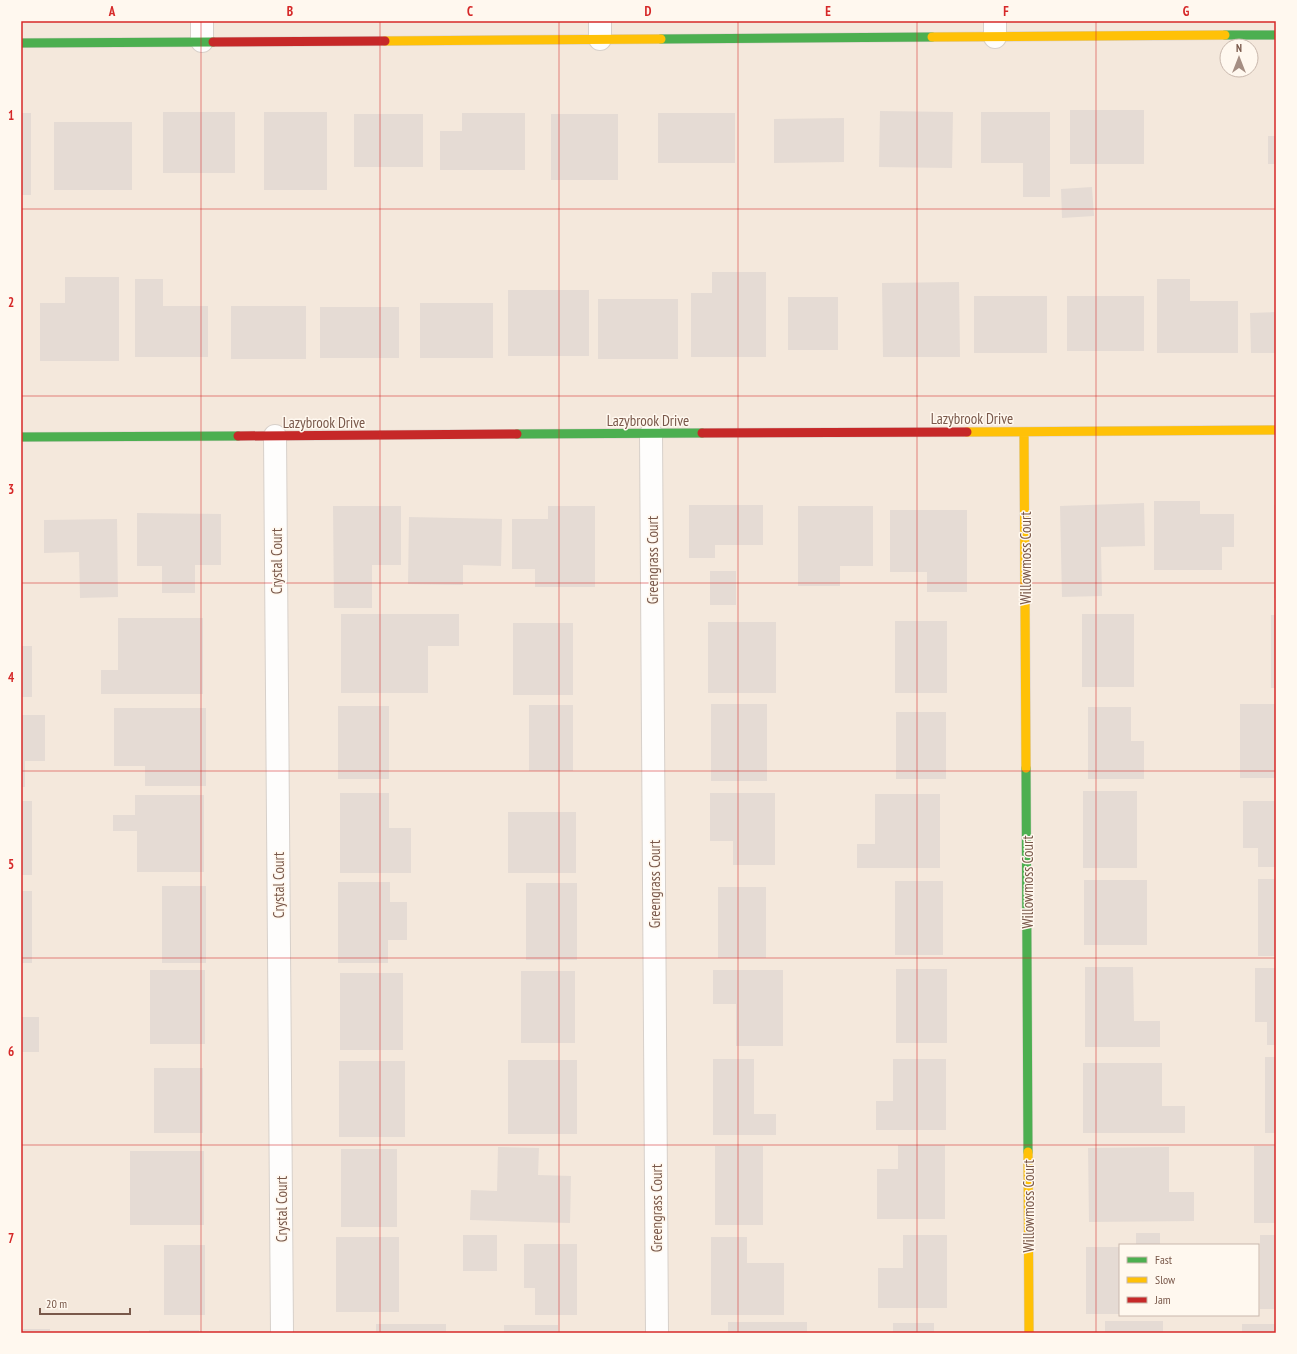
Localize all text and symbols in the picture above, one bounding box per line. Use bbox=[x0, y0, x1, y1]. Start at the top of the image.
text: A bbox=[108, 3, 116, 20]
text: B bbox=[287, 3, 293, 20]
text: C bbox=[467, 3, 473, 20]
text: D bbox=[645, 3, 652, 20]
text: E bbox=[825, 3, 831, 20]
text: F bbox=[1003, 3, 1009, 20]
text: G bbox=[1183, 3, 1190, 20]
north arrow bbox=[1219, 38, 1259, 78]
text: N bbox=[1236, 41, 1242, 55]
text: 1 bbox=[8, 107, 14, 124]
text: 2 bbox=[8, 294, 14, 311]
street label: Lazybrook Drive bbox=[931, 409, 1013, 428]
street label: Lazybrook Drive bbox=[607, 411, 689, 430]
street label: Lazybrook Drive bbox=[283, 413, 365, 432]
text: 3 bbox=[8, 481, 14, 498]
street label: Willowmoss Court bbox=[1016, 511, 1035, 605]
street label: Greengrass Court bbox=[643, 516, 662, 604]
street label: Crystal Court bbox=[267, 528, 286, 594]
text: 4 bbox=[8, 669, 15, 686]
street label: Willowmoss Court bbox=[1018, 835, 1037, 929]
street label: Greengrass Court bbox=[645, 840, 664, 928]
street label: Crystal Court bbox=[269, 852, 288, 918]
text: 5 bbox=[8, 856, 14, 873]
text: 6 bbox=[8, 1043, 14, 1060]
street label: Willowmoss Court bbox=[1019, 1159, 1038, 1253]
street label: Greengrass Court bbox=[647, 1164, 666, 1252]
street label: Crystal Court bbox=[272, 1176, 291, 1242]
text: 7 bbox=[8, 1230, 14, 1247]
legend bbox=[1119, 1244, 1259, 1316]
text: Fast bbox=[1155, 1252, 1173, 1267]
text: Slow bbox=[1155, 1272, 1176, 1287]
scale bar bbox=[40, 1290, 130, 1316]
text: Jam bbox=[1154, 1292, 1171, 1307]
text: 20 m bbox=[46, 1296, 67, 1311]

